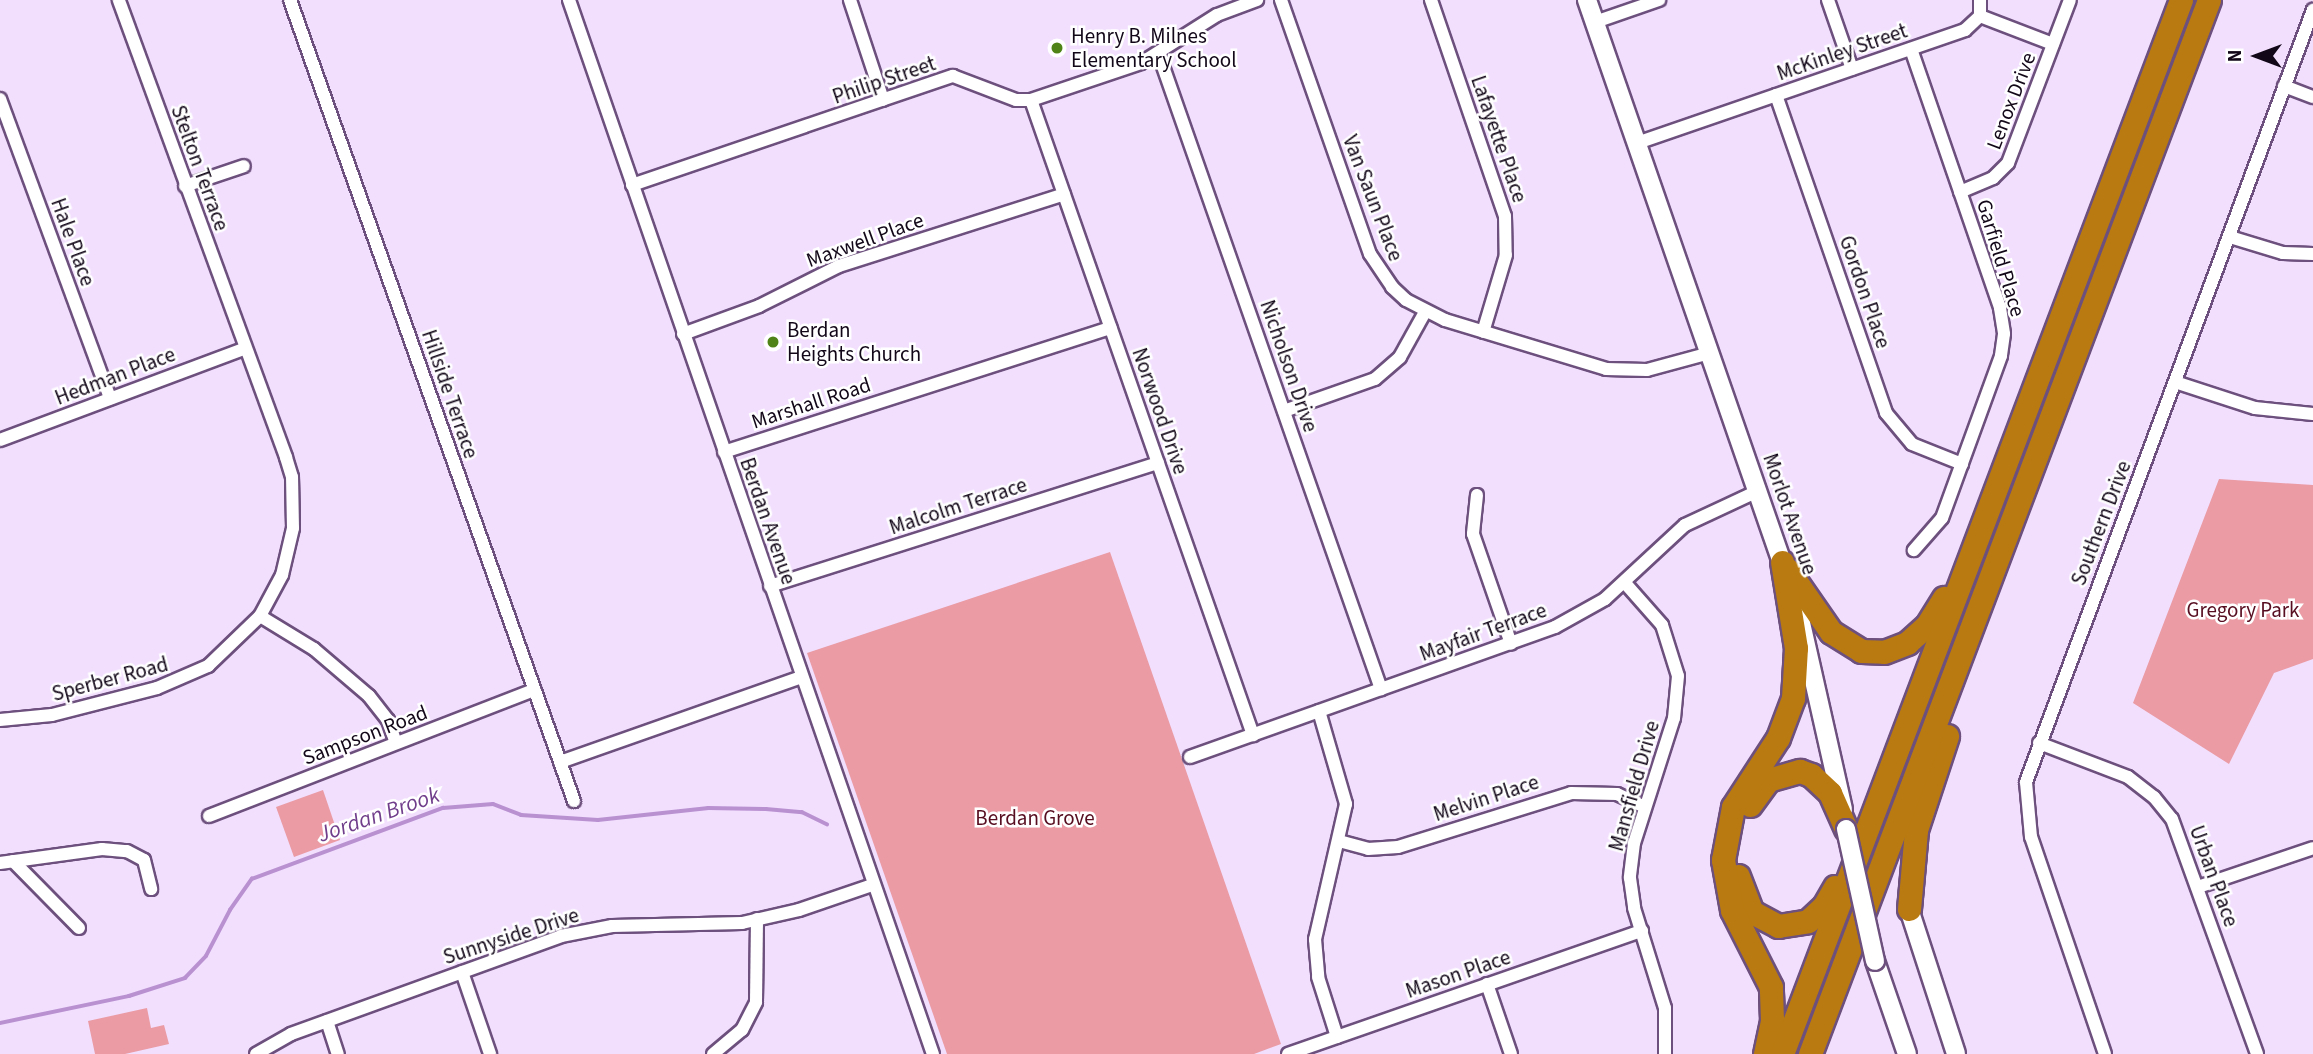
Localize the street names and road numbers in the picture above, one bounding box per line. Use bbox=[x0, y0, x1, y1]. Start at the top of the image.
street label: McKinley Street bbox=[1774, 18, 1910, 86]
street label: Lenox Drive bbox=[1981, 49, 2041, 153]
street label: Philip Street bbox=[829, 51, 939, 109]
street label: Lafayette Place bbox=[1466, 72, 1532, 206]
street label: Stelton Terrace bbox=[166, 102, 234, 234]
street label: Van Saun Place bbox=[1337, 131, 1409, 265]
street label: Hale Place bbox=[45, 195, 101, 289]
street label: Garfield Place bbox=[1971, 196, 2031, 320]
street label: Maxwell Place bbox=[803, 207, 927, 273]
street label: Gordon Place bbox=[1834, 232, 1896, 352]
street label: Nicholson Drive bbox=[1255, 297, 1323, 435]
street label: Hillside Terrace bbox=[416, 326, 484, 462]
street label: Hedman Place bbox=[51, 342, 179, 410]
street label: Norwood Drive bbox=[1127, 345, 1193, 477]
street label: Marshall Road bbox=[748, 372, 874, 434]
street label: Morlot Avenue bbox=[1758, 450, 1822, 578]
street label: Berdan Avenue bbox=[735, 454, 801, 588]
street label: Southern Drive bbox=[2066, 457, 2136, 589]
street label: Malcolm Terrace bbox=[886, 472, 1030, 540]
street label: Mayfair Terrace bbox=[1416, 597, 1550, 667]
street label: Sperber Road bbox=[49, 651, 171, 707]
street label: Sampson Road bbox=[299, 700, 431, 770]
street label: Mansfield Drive bbox=[1603, 718, 1665, 854]
street label: Melvin Place bbox=[1430, 769, 1542, 827]
street label: Urban Place bbox=[2184, 822, 2244, 930]
street label: Sunnyside Drive bbox=[440, 902, 582, 970]
street label: Mason Place bbox=[1402, 944, 1514, 1004]

